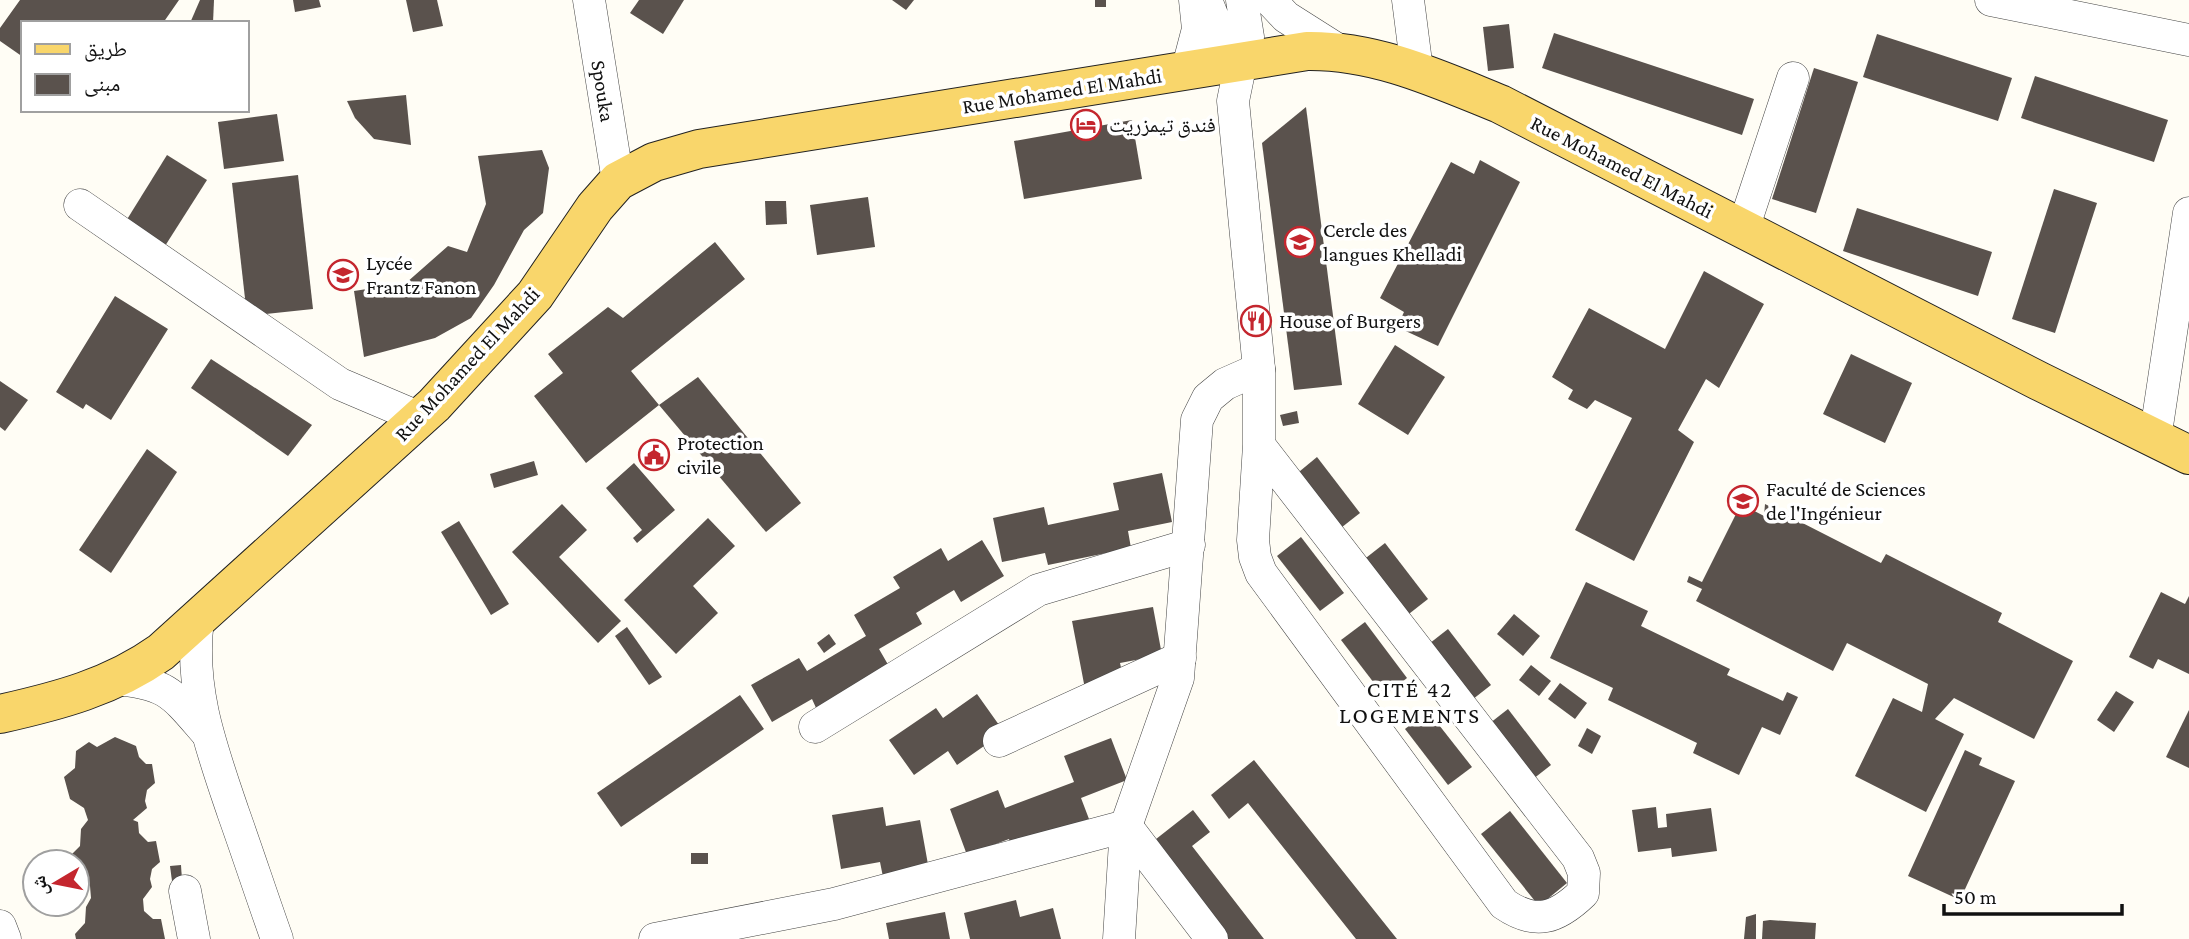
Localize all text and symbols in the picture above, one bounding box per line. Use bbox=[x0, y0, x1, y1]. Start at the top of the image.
legend bbox=[21, 21, 248, 112]
text: طريق bbox=[84, 37, 127, 62]
street label: Spouka bbox=[586, 58, 620, 124]
street label: Rue Mohamed El Mahdi bbox=[961, 63, 1164, 119]
text: مبنى bbox=[84, 72, 120, 97]
hotel icon: فندق تيمزريت bbox=[1069, 108, 1103, 142]
street label: Rue Mohamed El Mahdi bbox=[1527, 111, 1718, 224]
place label: فندق تيمزريت bbox=[1109, 113, 1216, 138]
place label: Cercle des langues Khelladi bbox=[1323, 218, 1463, 266]
school or university icon: Cercle des langues Khelladi bbox=[1283, 225, 1317, 259]
place label: Lycée Frantz Fanon bbox=[366, 251, 477, 299]
school or university icon: Lycée Frantz Fanon bbox=[326, 258, 360, 292]
street label: Rue Mohamed El Mahdi bbox=[390, 282, 545, 446]
restaurant icon: House of Burgers bbox=[1239, 304, 1273, 338]
place label: House of Burgers bbox=[1279, 309, 1421, 333]
place label: Protection civile bbox=[677, 431, 764, 479]
public building icon: Protection civile bbox=[637, 438, 671, 472]
place label: Faculté de Sciences de l'Ingénieur bbox=[1766, 477, 1926, 525]
school or university icon: Faculté de Sciences de l'Ingénieur bbox=[1726, 484, 1760, 518]
district label: CITÉ 42 LOGEMENTS bbox=[1339, 676, 1481, 728]
north arrow bbox=[21, 848, 91, 918]
scale bar bbox=[1944, 872, 2122, 916]
text: ش bbox=[28, 874, 53, 898]
text: 50 m bbox=[1954, 885, 1997, 909]

